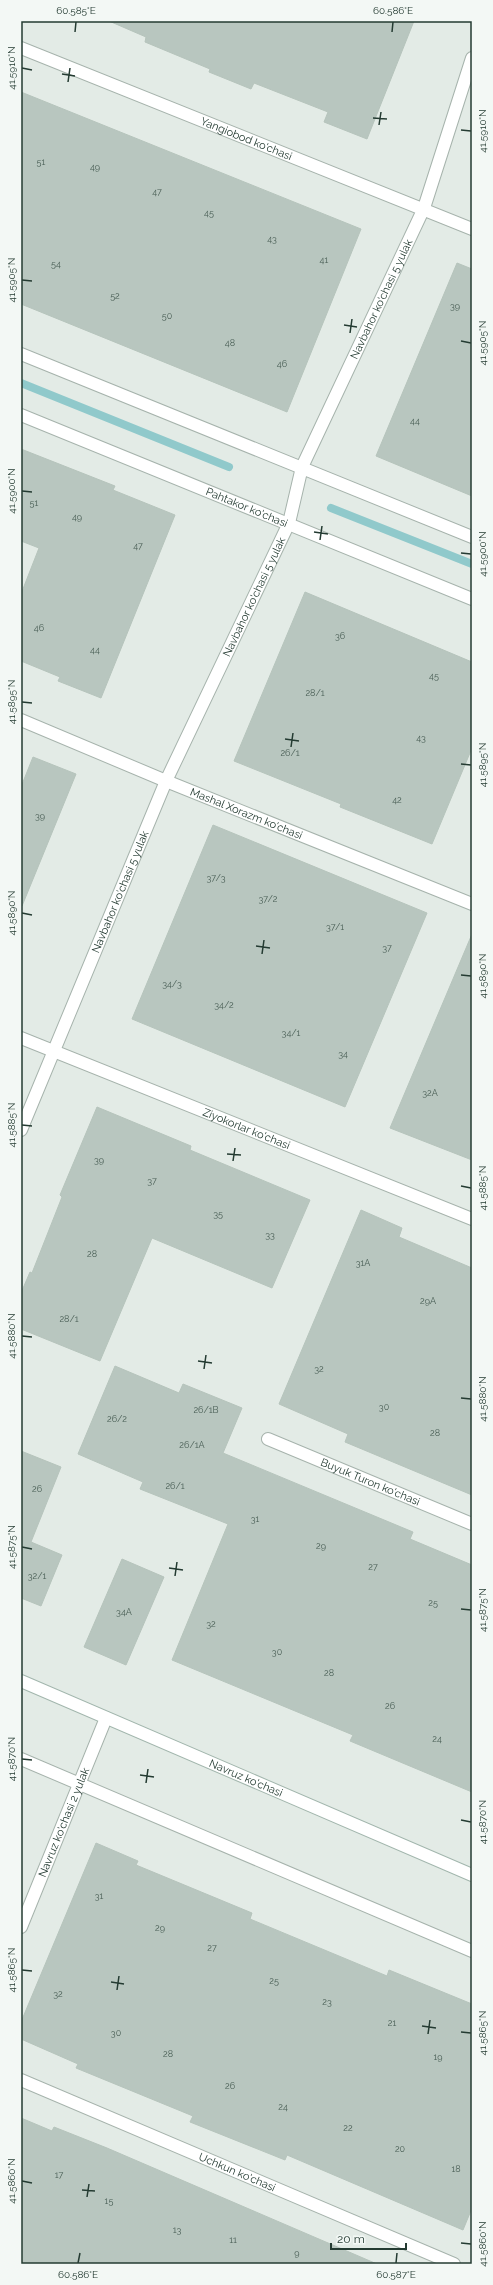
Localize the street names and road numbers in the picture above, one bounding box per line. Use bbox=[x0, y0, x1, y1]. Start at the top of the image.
street label: Yangiobod ko'chasi bbox=[199, 115, 294, 163]
street label: Navbahor ko'chasi 5 yulak bbox=[348, 237, 415, 361]
street label: Pahtakor ko'chasi bbox=[204, 485, 290, 530]
street label: Navbahor ko'chasi 5 yulak bbox=[220, 535, 288, 659]
street label: Mashal Xorazm ko'chasi bbox=[188, 785, 304, 842]
street label: Navbahor ko'chasi 5 yulak bbox=[89, 829, 152, 955]
street label: Ziyokorlar ko'chasi bbox=[201, 1106, 292, 1152]
street label: Buyuk Turon ko'chasi bbox=[319, 1456, 422, 1509]
street label: Navruz ko'chasi bbox=[207, 1757, 285, 1800]
street label: Navruz ko'chasi 2 yulak bbox=[36, 1766, 92, 1879]
street label: Uchkun ko'chasi bbox=[197, 2150, 277, 2194]

